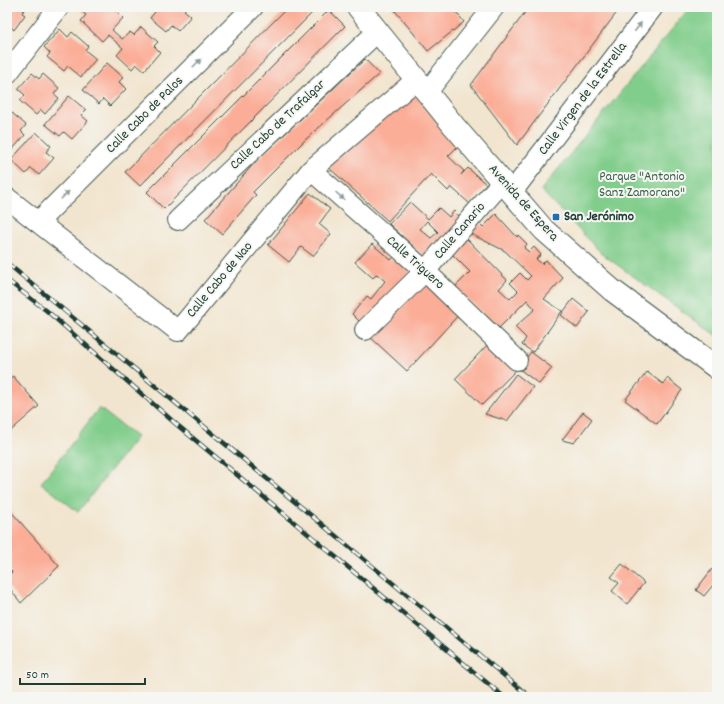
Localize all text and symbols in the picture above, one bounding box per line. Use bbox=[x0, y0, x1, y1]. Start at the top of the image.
one-way arrow bbox=[633, 21, 642, 32]
street label: Calle Virgen de la Estrella bbox=[534, 38, 632, 160]
one-way arrow bbox=[192, 58, 202, 68]
street label: Calle Cabo de Palos bbox=[102, 72, 188, 158]
street label: Calle Cabo de Trafalgar bbox=[226, 75, 331, 175]
street label: Avenida de Espera bbox=[483, 160, 563, 246]
park label: Parque "Antonio Sanz Zamorano" bbox=[599, 167, 685, 203]
one-way arrow bbox=[60, 190, 70, 200]
one-way arrow bbox=[335, 191, 345, 201]
street label: Calle Canario bbox=[429, 198, 491, 264]
place label: San Jerónimo bbox=[564, 207, 634, 227]
marker: San Jerónimo bbox=[551, 212, 561, 222]
street label: Calle Triguero bbox=[381, 231, 449, 295]
street label: Calle Cabo de Nao bbox=[182, 238, 258, 322]
scale bar bbox=[20, 660, 145, 686]
text: 50 m bbox=[26, 667, 49, 684]

